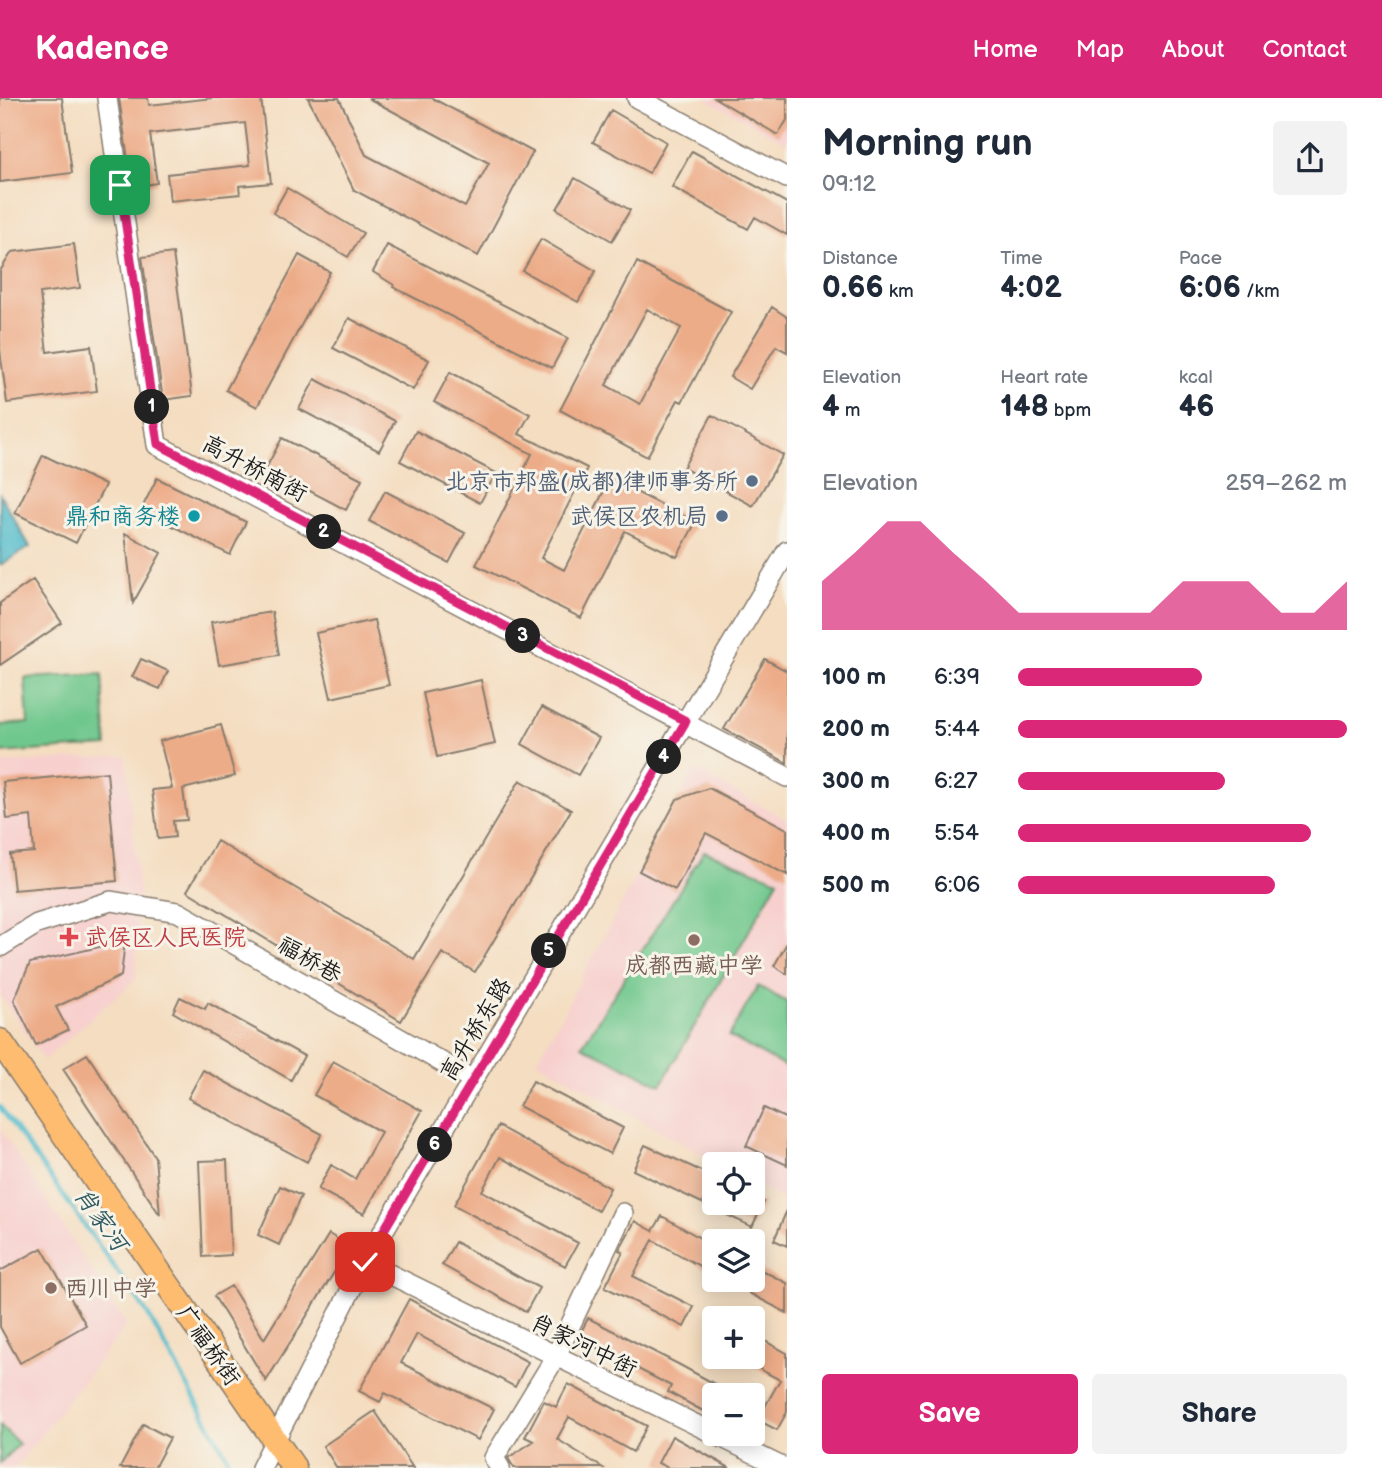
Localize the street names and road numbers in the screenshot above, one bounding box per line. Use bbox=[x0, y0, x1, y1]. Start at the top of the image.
street label: 高升桥南街 bbox=[197, 430, 312, 508]
street label: 福桥巷 bbox=[273, 930, 347, 990]
street label: 高升桥东路 bbox=[434, 973, 517, 1086]
street label: 广福桥街 bbox=[170, 1300, 246, 1391]
street label: 肖家河中街 bbox=[526, 1308, 641, 1384]

